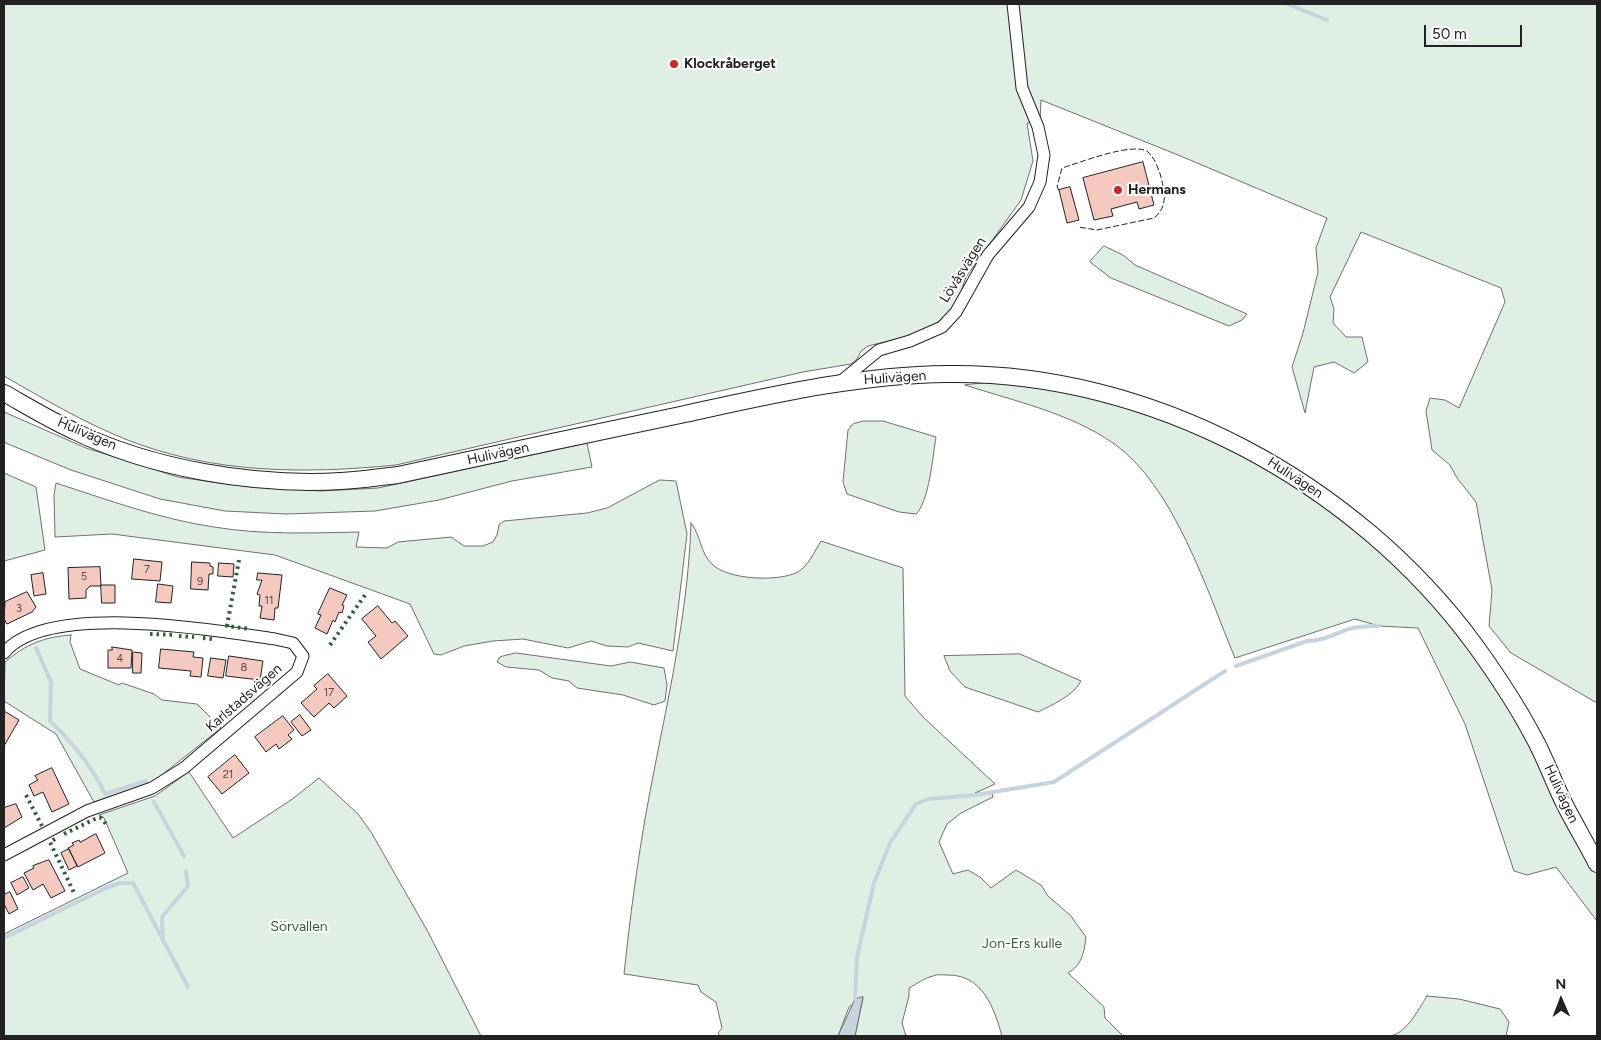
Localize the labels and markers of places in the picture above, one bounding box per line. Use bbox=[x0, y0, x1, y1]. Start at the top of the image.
place label: Klockråberget bbox=[684, 56, 776, 72]
marker: Klockråberget bbox=[668, 58, 680, 70]
place label: Hermans bbox=[1128, 182, 1186, 198]
marker: Hermans bbox=[1112, 184, 1124, 196]

